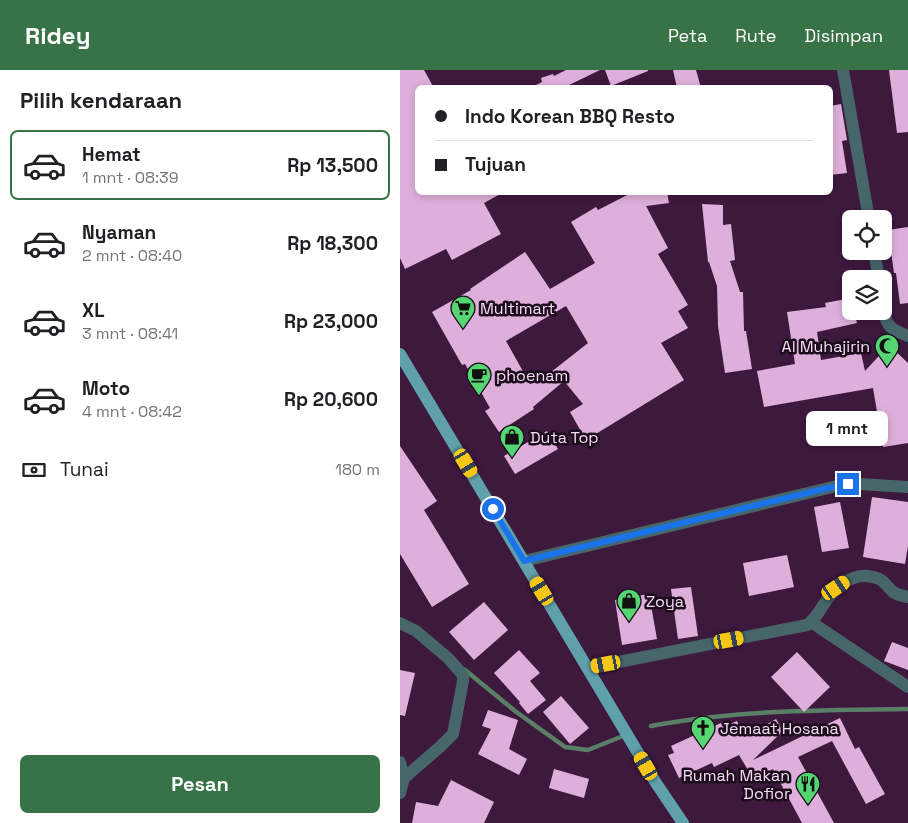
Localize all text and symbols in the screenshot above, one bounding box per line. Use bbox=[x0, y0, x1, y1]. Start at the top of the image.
text: Ridey bbox=[25, 20, 91, 51]
text: Peta bbox=[668, 24, 707, 47]
text: Rute bbox=[735, 24, 776, 47]
text: Disimpan bbox=[804, 24, 883, 47]
text: Pilih kendaraan bbox=[20, 86, 182, 114]
text: Indo Korean BBQ Resto bbox=[465, 104, 675, 129]
text: Hemat bbox=[82, 142, 141, 167]
icon: car bbox=[22, 143, 67, 188]
text: Tujuan bbox=[465, 152, 526, 177]
text: Rp 13,500 bbox=[287, 153, 378, 178]
text: 1 mnt · 08:39 bbox=[82, 167, 178, 188]
map controls bbox=[842, 210, 892, 320]
button: locate bbox=[842, 210, 892, 260]
text: Nyaman bbox=[82, 220, 156, 245]
icon: car bbox=[22, 221, 67, 266]
text: Rp 18,300 bbox=[287, 231, 378, 256]
text: 2 mnt · 08:40 bbox=[82, 245, 182, 266]
button: layers bbox=[842, 270, 892, 320]
supermarket icon: Multimart bbox=[450, 295, 476, 329]
text: XL bbox=[82, 298, 105, 323]
place label: Multimart bbox=[480, 298, 555, 319]
icon: car bbox=[22, 299, 67, 344]
text: Rp 23,000 bbox=[284, 309, 378, 334]
text: 3 mnt · 08:41 bbox=[82, 323, 178, 344]
mosque icon: Al Muhajirin bbox=[874, 333, 900, 367]
place label: Al Muhajirin bbox=[782, 336, 870, 357]
cafe icon: phoenam bbox=[466, 362, 492, 396]
place label: phoenam bbox=[496, 365, 568, 386]
text: Moto bbox=[82, 376, 130, 401]
icon: car bbox=[22, 377, 67, 422]
text: Rp 20,600 bbox=[284, 387, 378, 412]
text: 4 mnt · 08:42 bbox=[82, 401, 182, 422]
callout: 1 mnt bbox=[807, 412, 889, 446]
text: 1 mnt bbox=[826, 418, 868, 439]
shop icon: Duta Top bbox=[499, 424, 525, 458]
place label: Duta Top bbox=[530, 427, 599, 448]
car bbox=[451, 446, 480, 480]
icon: cash bbox=[20, 456, 48, 484]
text: Tunai bbox=[60, 457, 109, 482]
text: 180 m bbox=[335, 459, 380, 480]
route end bbox=[837, 473, 859, 495]
route start bbox=[482, 498, 504, 520]
car bbox=[819, 573, 852, 603]
car bbox=[527, 574, 556, 608]
shop icon: Zoya bbox=[616, 588, 642, 622]
place label: Zoya bbox=[646, 591, 684, 612]
car bbox=[712, 630, 745, 650]
car bbox=[589, 654, 622, 674]
church icon: Jemaat Hosana bbox=[690, 715, 716, 749]
place label: Jemaat Hosana bbox=[720, 718, 839, 739]
car bbox=[632, 749, 659, 783]
button: Pesan bbox=[20, 755, 380, 813]
place label: Rumah Makan Dofior bbox=[683, 765, 790, 804]
restaurant icon: Rumah Makan Dofior bbox=[795, 771, 821, 805]

